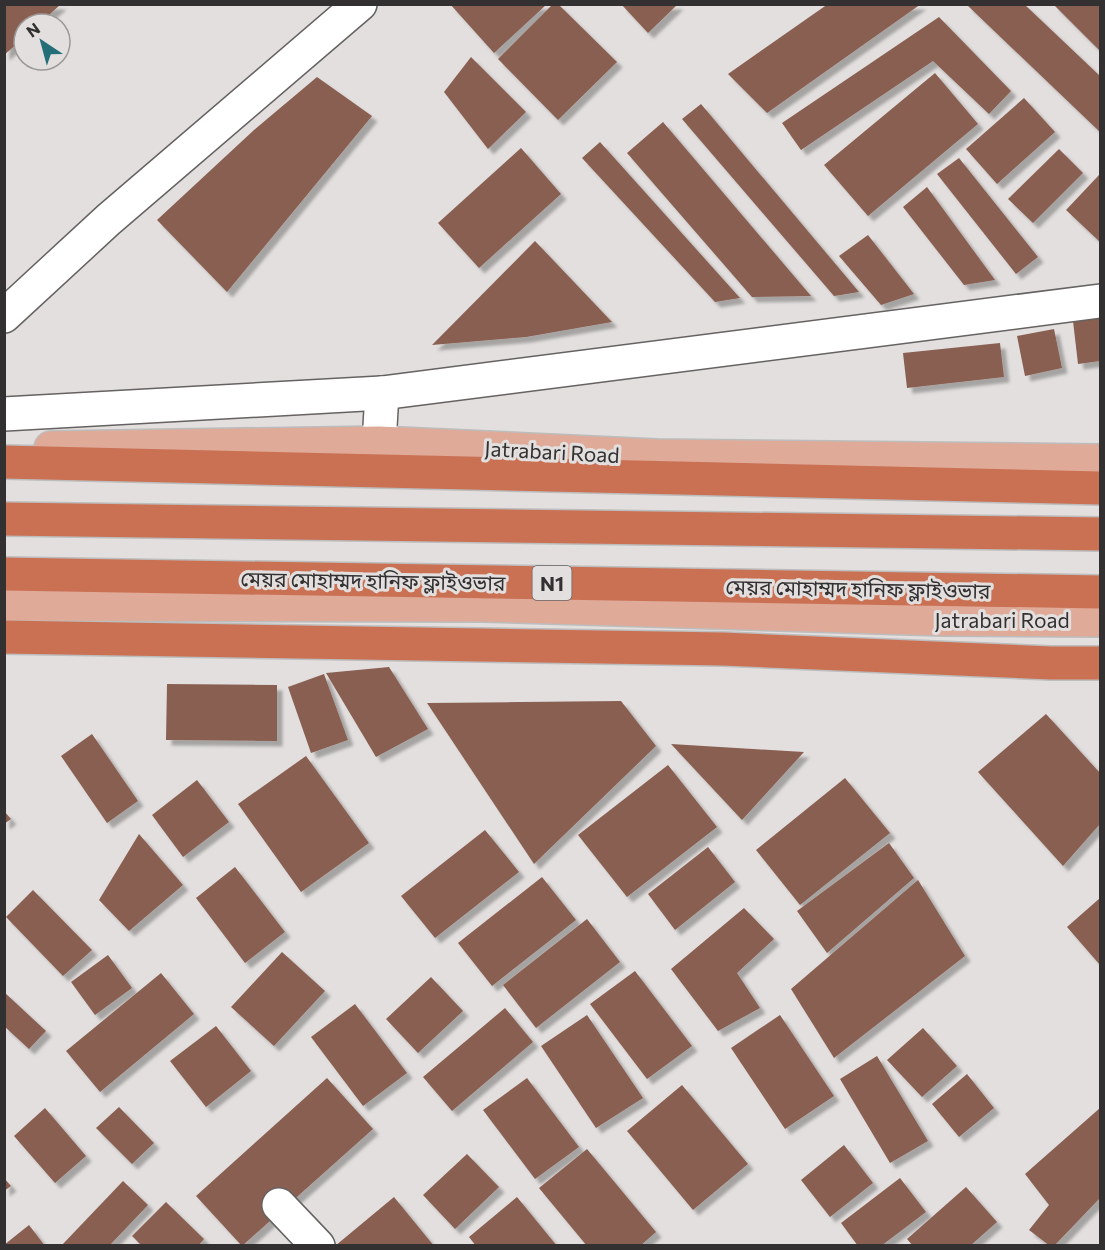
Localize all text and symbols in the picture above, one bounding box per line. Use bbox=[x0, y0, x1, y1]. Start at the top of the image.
north arrow bbox=[12, 12, 72, 72]
text: N bbox=[22, 18, 43, 41]
street label: Jatrabari Road bbox=[484, 435, 620, 467]
street label: মেয়র মোহাম্মদ হানিফ ফ্লাইওভার bbox=[240, 565, 506, 595]
road number: N1 bbox=[532, 566, 572, 600]
street label: মেয়র মোহাম্মদ হানিফ ফ্লাইওভার bbox=[725, 573, 991, 603]
street label: Jatrabari Road bbox=[934, 607, 1070, 632]

